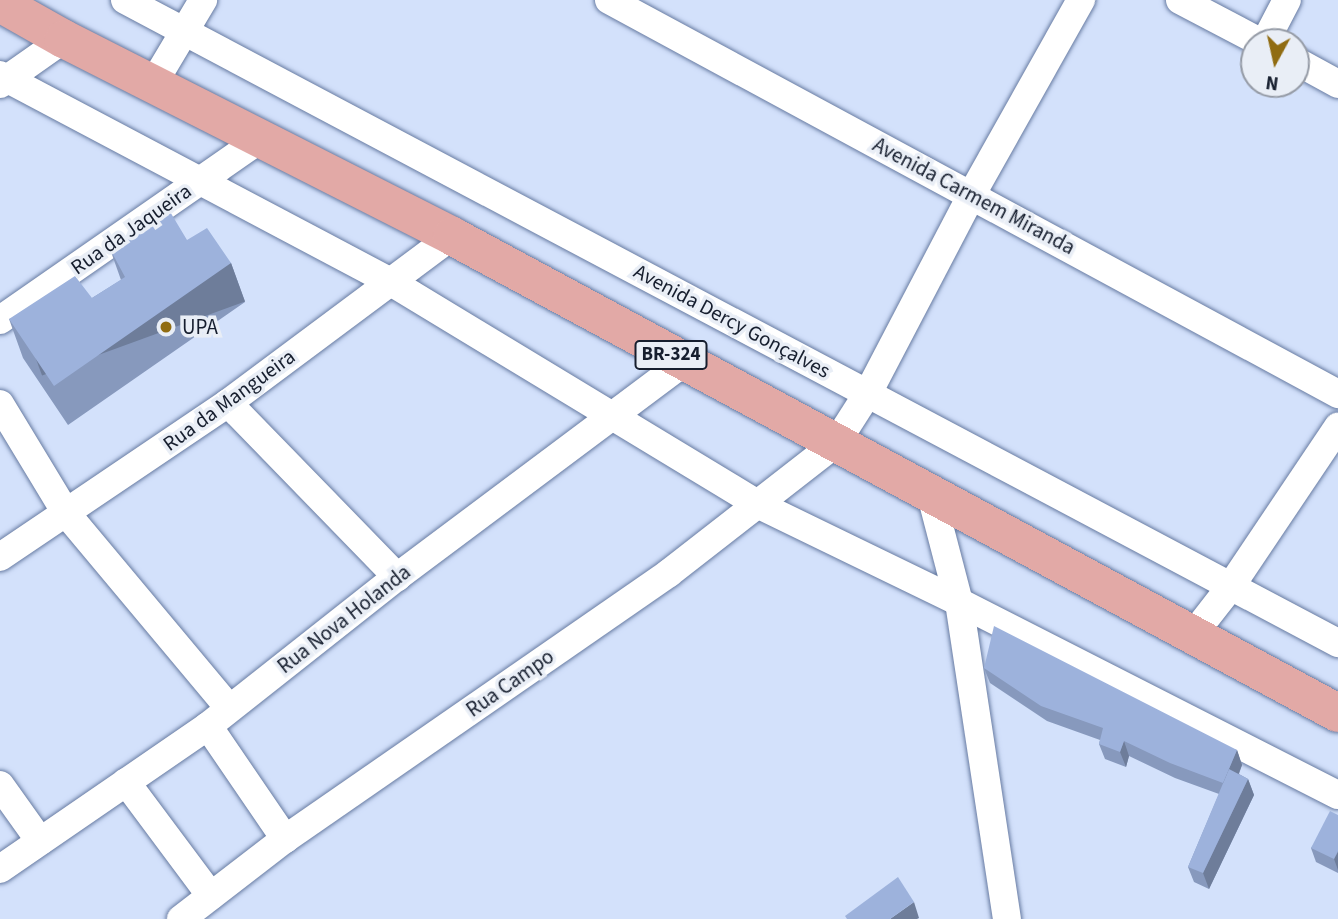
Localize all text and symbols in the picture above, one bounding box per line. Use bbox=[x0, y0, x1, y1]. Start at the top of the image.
north arrow bbox=[1240, 28, 1310, 98]
text: N bbox=[1264, 68, 1280, 97]
street label: Avenida Carmem Miranda bbox=[869, 132, 1079, 260]
street label: Rua da Jaqueira bbox=[66, 178, 196, 280]
street label: Avenida Dercy Gonçalves bbox=[630, 259, 834, 383]
place label: UPA bbox=[182, 314, 218, 340]
marker: UPA bbox=[156, 317, 176, 337]
road number: BR-324 bbox=[634, 340, 708, 370]
street label: Rua da Mangueira bbox=[158, 344, 300, 456]
street label: Rua Nova Holanda bbox=[272, 559, 416, 679]
street label: Rua Campo bbox=[461, 644, 559, 722]

